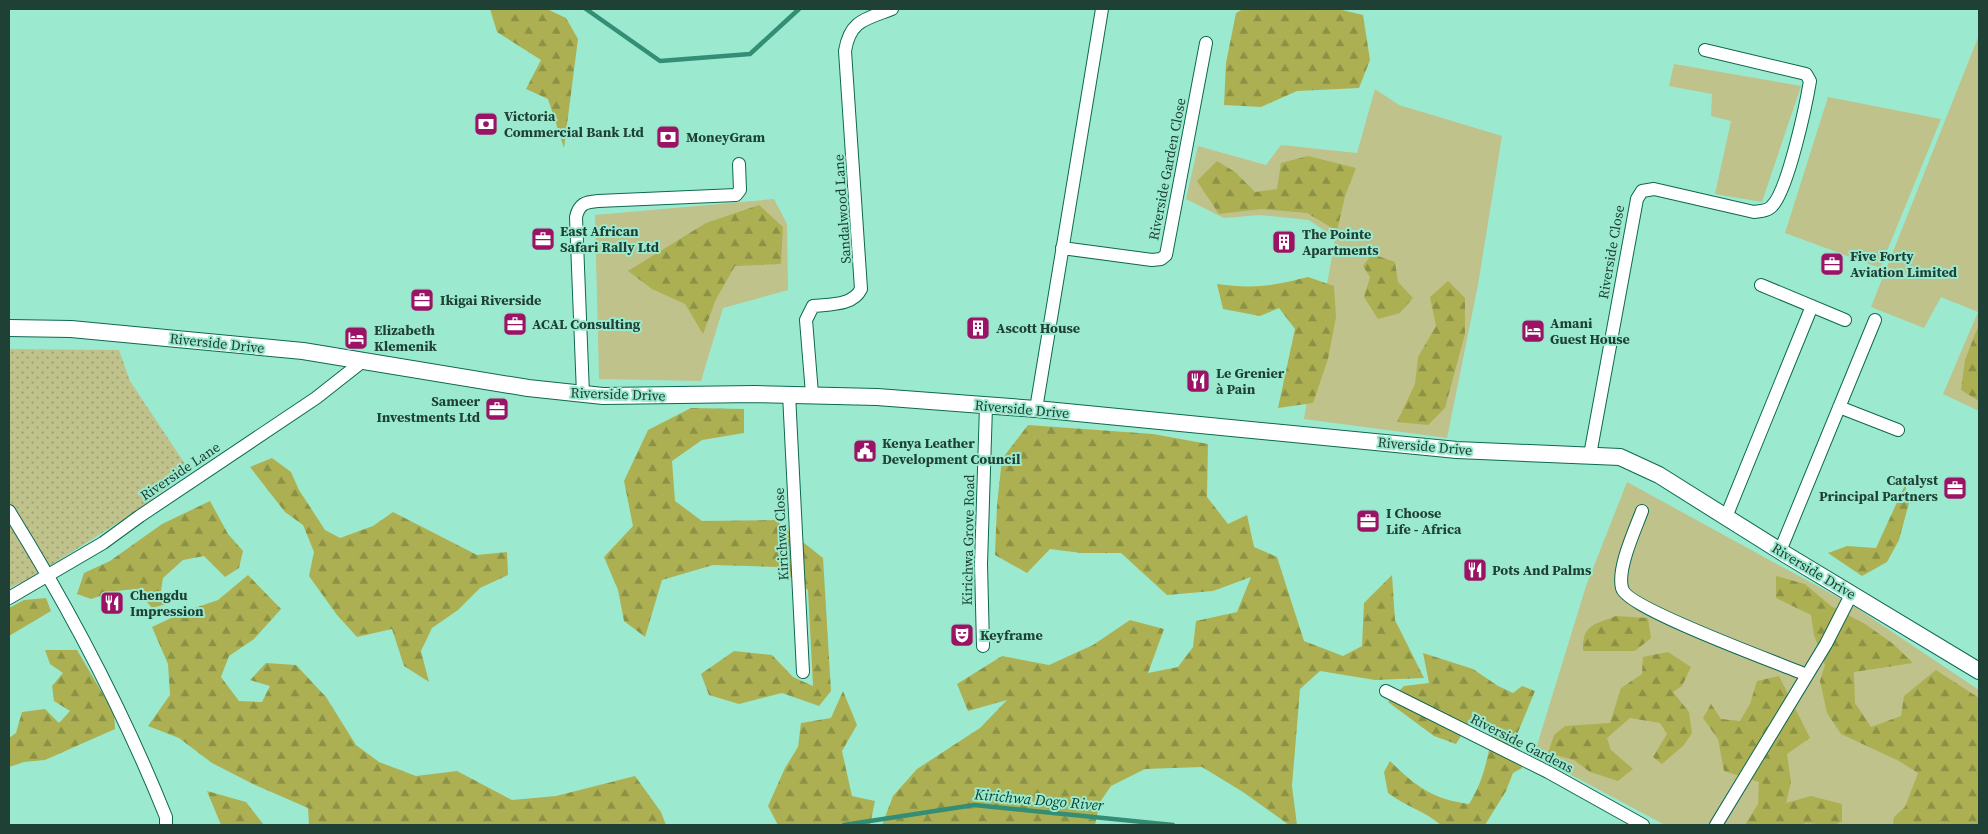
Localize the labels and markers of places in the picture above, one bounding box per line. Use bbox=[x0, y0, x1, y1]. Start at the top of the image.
place label: Victoria Commercial Bank Ltd bbox=[504, 106, 645, 142]
bank icon: Victoria Commercial Bank Ltd bbox=[473, 111, 499, 137]
bank icon: MoneyGram bbox=[655, 124, 681, 150]
place label: MoneyGram bbox=[686, 127, 765, 147]
place label: East African Safari Rally Ltd bbox=[560, 221, 660, 257]
place label: The Pointe Apartments bbox=[1302, 224, 1379, 260]
office icon: East African Safari Rally Ltd bbox=[530, 226, 556, 252]
building icon: The Pointe Apartments bbox=[1271, 229, 1297, 255]
place label: Five Forty Aviation Limited bbox=[1850, 246, 1958, 282]
office icon: Five Forty Aviation Limited bbox=[1819, 251, 1845, 277]
office icon: Ikigai Riverside bbox=[409, 287, 435, 313]
place label: Ikigai Riverside bbox=[440, 290, 541, 310]
office icon: ACAL Consulting bbox=[502, 311, 528, 337]
place label: Amani Guest House bbox=[1550, 313, 1630, 349]
place label: ACAL Consulting bbox=[532, 314, 641, 334]
building icon: Ascott House bbox=[965, 315, 991, 341]
place label: Ascott House bbox=[996, 318, 1080, 338]
hotel icon: Amani Guest House bbox=[1520, 318, 1546, 344]
place label: Elizabeth Klemenik bbox=[374, 320, 438, 356]
hotel icon: Elizabeth Klemenik bbox=[343, 325, 369, 351]
place label: Le Grenier à Pain bbox=[1216, 363, 1285, 399]
restaurant icon: Le Grenier à Pain bbox=[1185, 368, 1211, 394]
place label: Sameer Investments Ltd bbox=[376, 391, 481, 427]
office icon: Sameer Investments Ltd bbox=[484, 396, 510, 422]
place label: Kenya Leather Development Council bbox=[882, 433, 1021, 469]
public building icon: Kenya Leather Development Council bbox=[852, 438, 878, 464]
place label: Catalyst Principal Partners bbox=[1819, 470, 1939, 506]
office icon: Catalyst Principal Partners bbox=[1942, 475, 1968, 501]
place label: I Choose Life - Africa bbox=[1386, 503, 1462, 539]
office icon: I Choose Life - Africa bbox=[1355, 508, 1381, 534]
restaurant icon: Pots And Palms bbox=[1462, 557, 1488, 583]
place label: Pots And Palms bbox=[1492, 560, 1592, 580]
place label: Chengdu Impression bbox=[130, 585, 204, 621]
restaurant icon: Chengdu Impression bbox=[99, 590, 125, 616]
theatre icon: Keyframe bbox=[949, 622, 975, 648]
place label: Keyframe bbox=[980, 625, 1043, 645]

